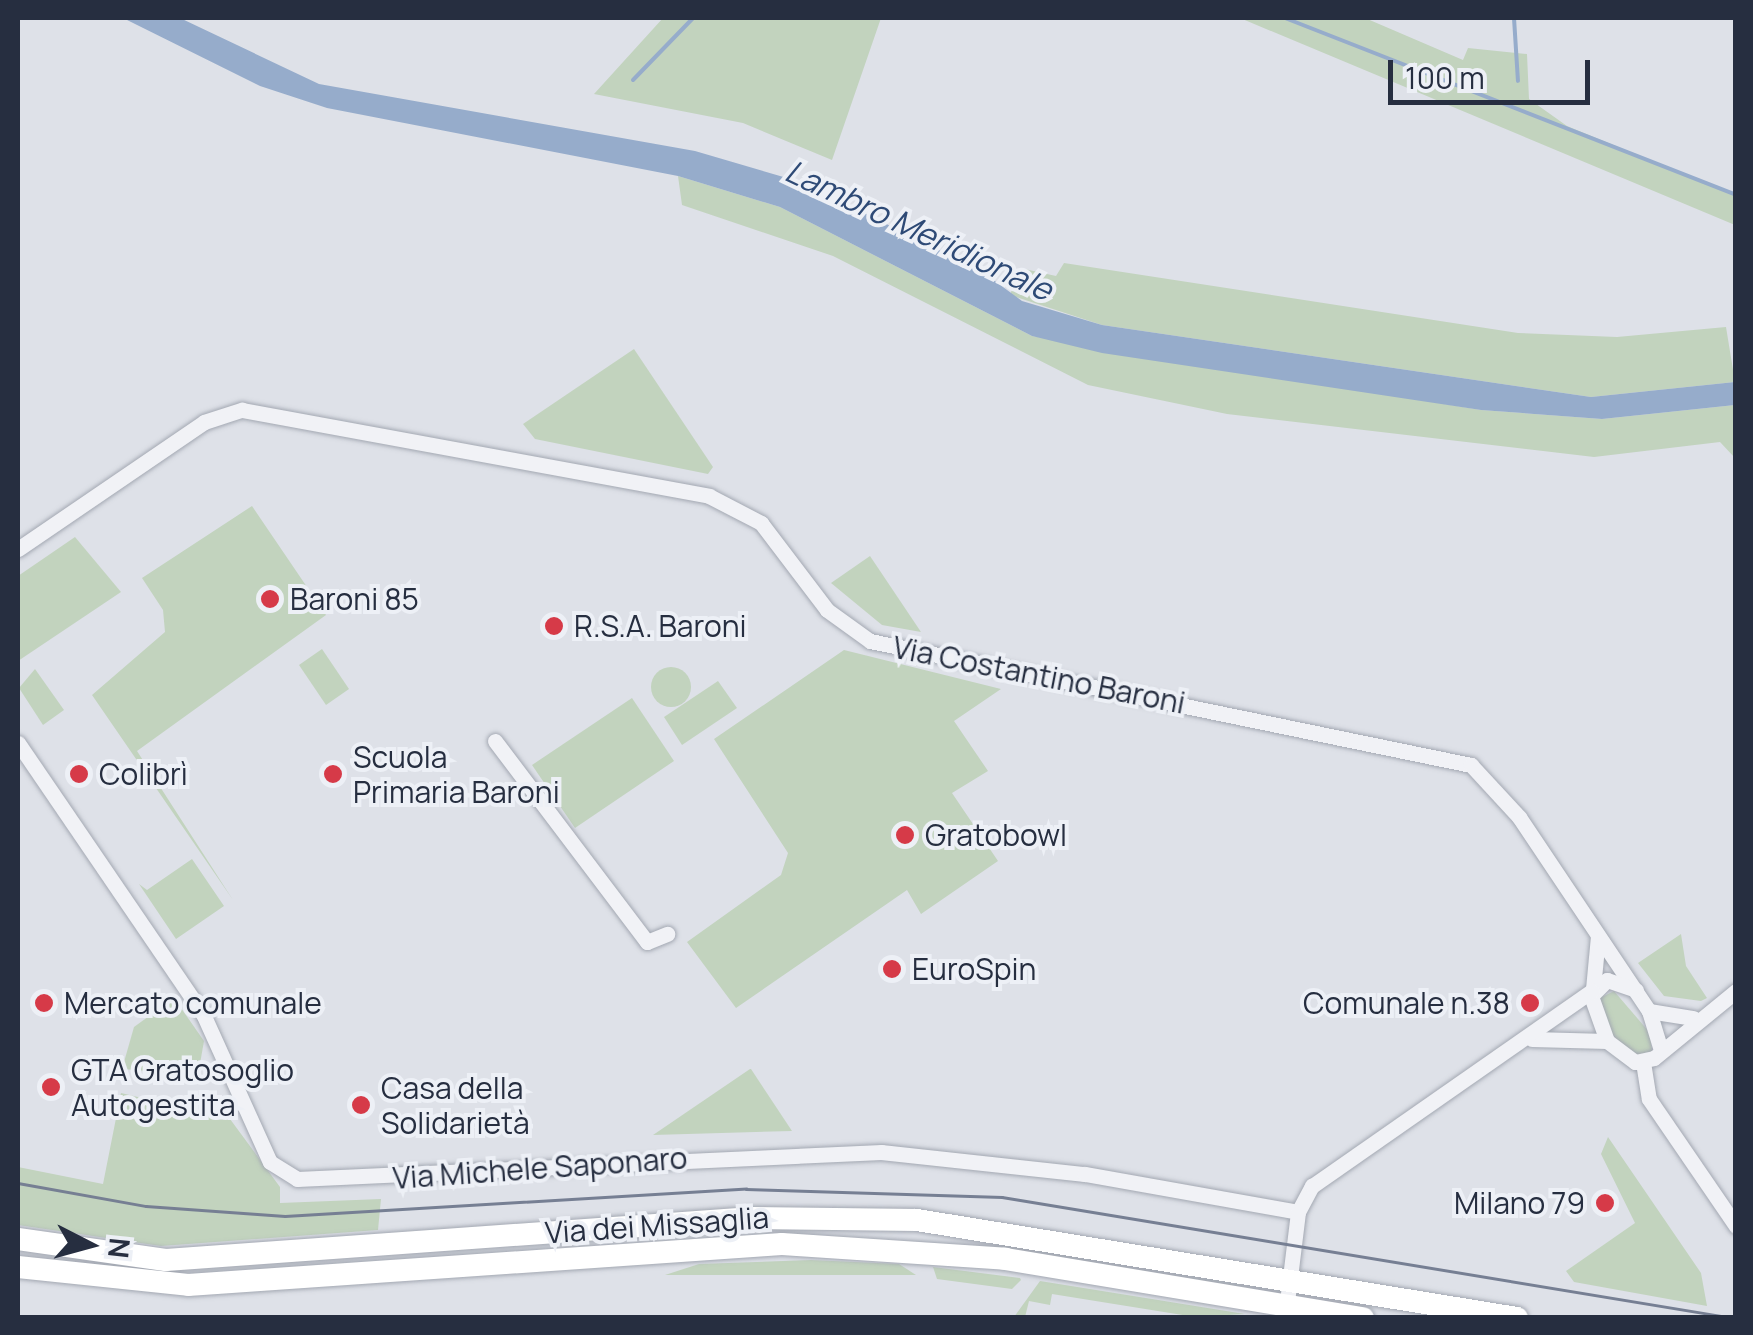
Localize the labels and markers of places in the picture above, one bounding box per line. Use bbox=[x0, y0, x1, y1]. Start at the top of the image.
place label: Baroni 85 bbox=[290, 581, 419, 617]
marker: Baroni 85 bbox=[259, 588, 281, 610]
place label: R.S.A. Baroni bbox=[574, 608, 747, 644]
marker: R.S.A. Baroni bbox=[543, 615, 565, 637]
place label: Scuola Primaria Baroni bbox=[353, 739, 560, 810]
place label: Colibrì bbox=[99, 756, 188, 792]
marker: Colibrì bbox=[68, 763, 90, 785]
marker: Scuola Primaria Baroni bbox=[322, 763, 344, 785]
place label: Gratobowl bbox=[925, 817, 1067, 853]
marker: Gratobowl bbox=[894, 824, 916, 846]
place label: EuroSpin bbox=[912, 951, 1036, 987]
marker: EuroSpin bbox=[881, 958, 903, 980]
place label: Mercato comunale bbox=[64, 985, 322, 1021]
place label: Comunale n.38 bbox=[1303, 985, 1510, 1021]
marker: Mercato comunale bbox=[33, 992, 55, 1014]
marker: Comunale n.38 bbox=[1519, 992, 1541, 1014]
place label: GTA Gratosoglio Autogestita bbox=[71, 1052, 294, 1122]
place label: Casa della Solidarietà bbox=[381, 1070, 530, 1140]
marker: GTA Gratosoglio Autogestita bbox=[40, 1076, 62, 1098]
marker: Casa della Solidarietà bbox=[350, 1094, 372, 1116]
place label: Milano 79 bbox=[1454, 1185, 1585, 1221]
marker: Milano 79 bbox=[1594, 1192, 1616, 1214]

